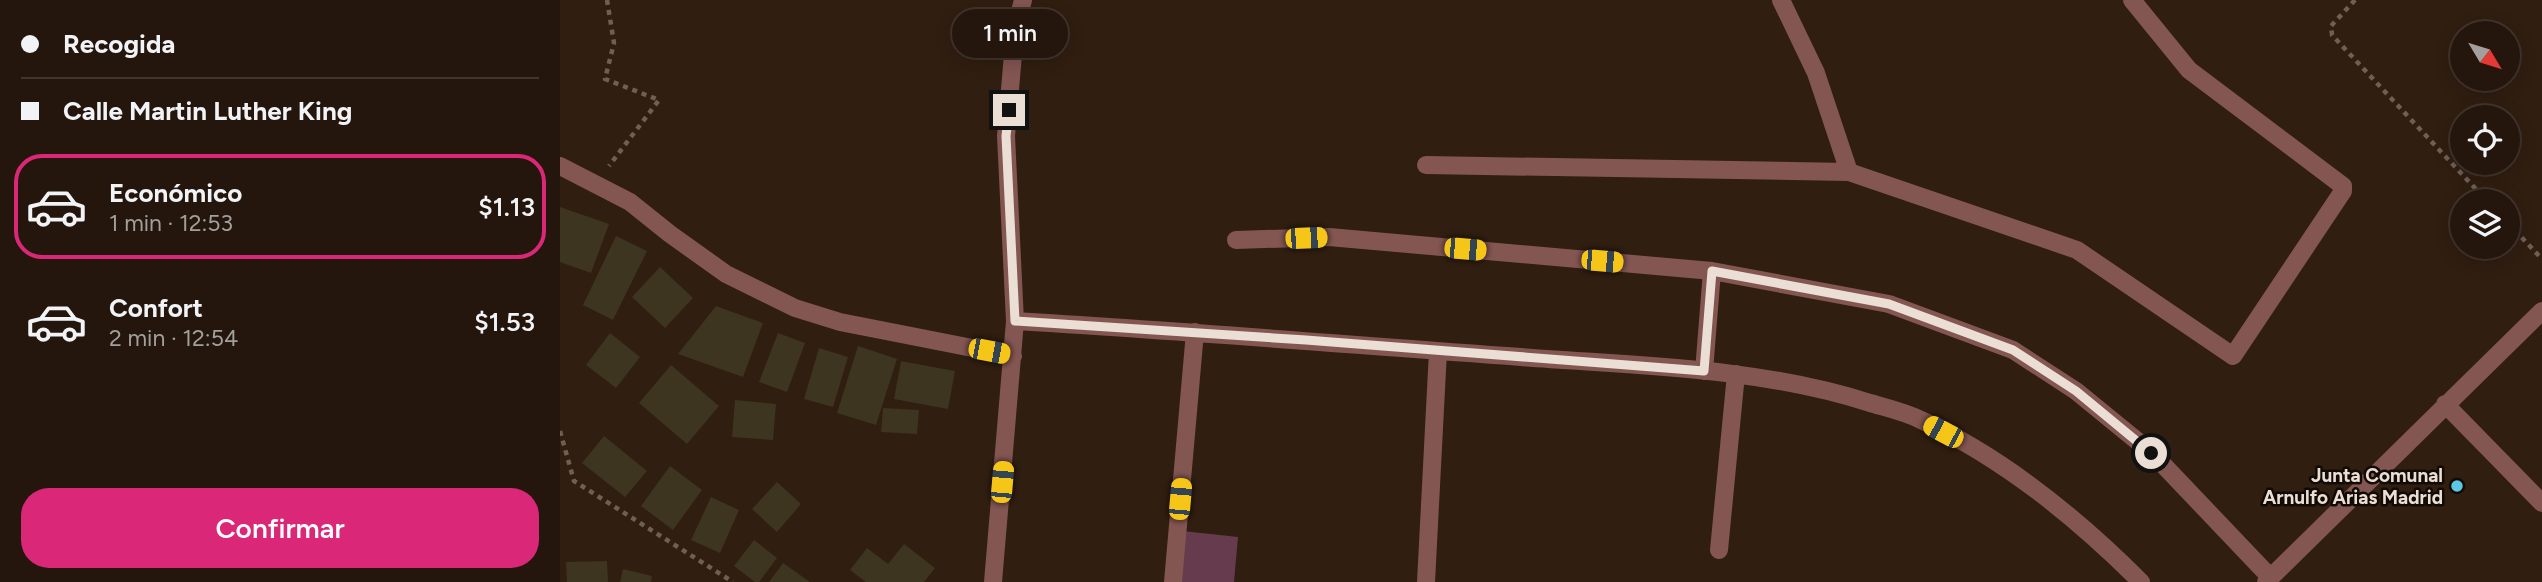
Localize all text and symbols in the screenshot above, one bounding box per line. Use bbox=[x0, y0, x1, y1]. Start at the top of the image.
callout: 1 min bbox=[951, 8, 1067, 57]
text: 1 min bbox=[983, 19, 1037, 47]
north arrow bbox=[2450, 21, 2520, 91]
map controls bbox=[2450, 21, 2520, 259]
text: Recogida bbox=[63, 28, 175, 60]
route end bbox=[993, 94, 1025, 126]
text: Calle Martin Luther King bbox=[63, 95, 352, 127]
button: locate bbox=[2450, 105, 2520, 175]
icon: car bbox=[25, 175, 88, 238]
text: Económico bbox=[109, 177, 242, 209]
button: layers bbox=[2450, 189, 2520, 259]
text: $1.13 bbox=[478, 191, 535, 223]
text: 1 min · 12:53 bbox=[109, 209, 233, 237]
car bbox=[1285, 227, 1328, 249]
car bbox=[1444, 237, 1487, 261]
car bbox=[1581, 249, 1624, 273]
icon: car bbox=[25, 290, 88, 353]
text: Confort bbox=[109, 292, 203, 324]
text: $1.53 bbox=[474, 306, 535, 338]
text: 2 min · 12:54 bbox=[109, 324, 238, 352]
car bbox=[967, 337, 1012, 365]
car bbox=[1920, 413, 1967, 451]
route start bbox=[2135, 437, 2167, 469]
car bbox=[990, 460, 1015, 504]
place label: Junta Comunal Arnulfo Arias Madrid bbox=[2263, 464, 2443, 509]
car bbox=[1168, 477, 1193, 521]
marker: Junta Comunal Arnulfo Arias Madrid bbox=[2449, 478, 2465, 494]
button: Confirmar bbox=[21, 488, 539, 568]

